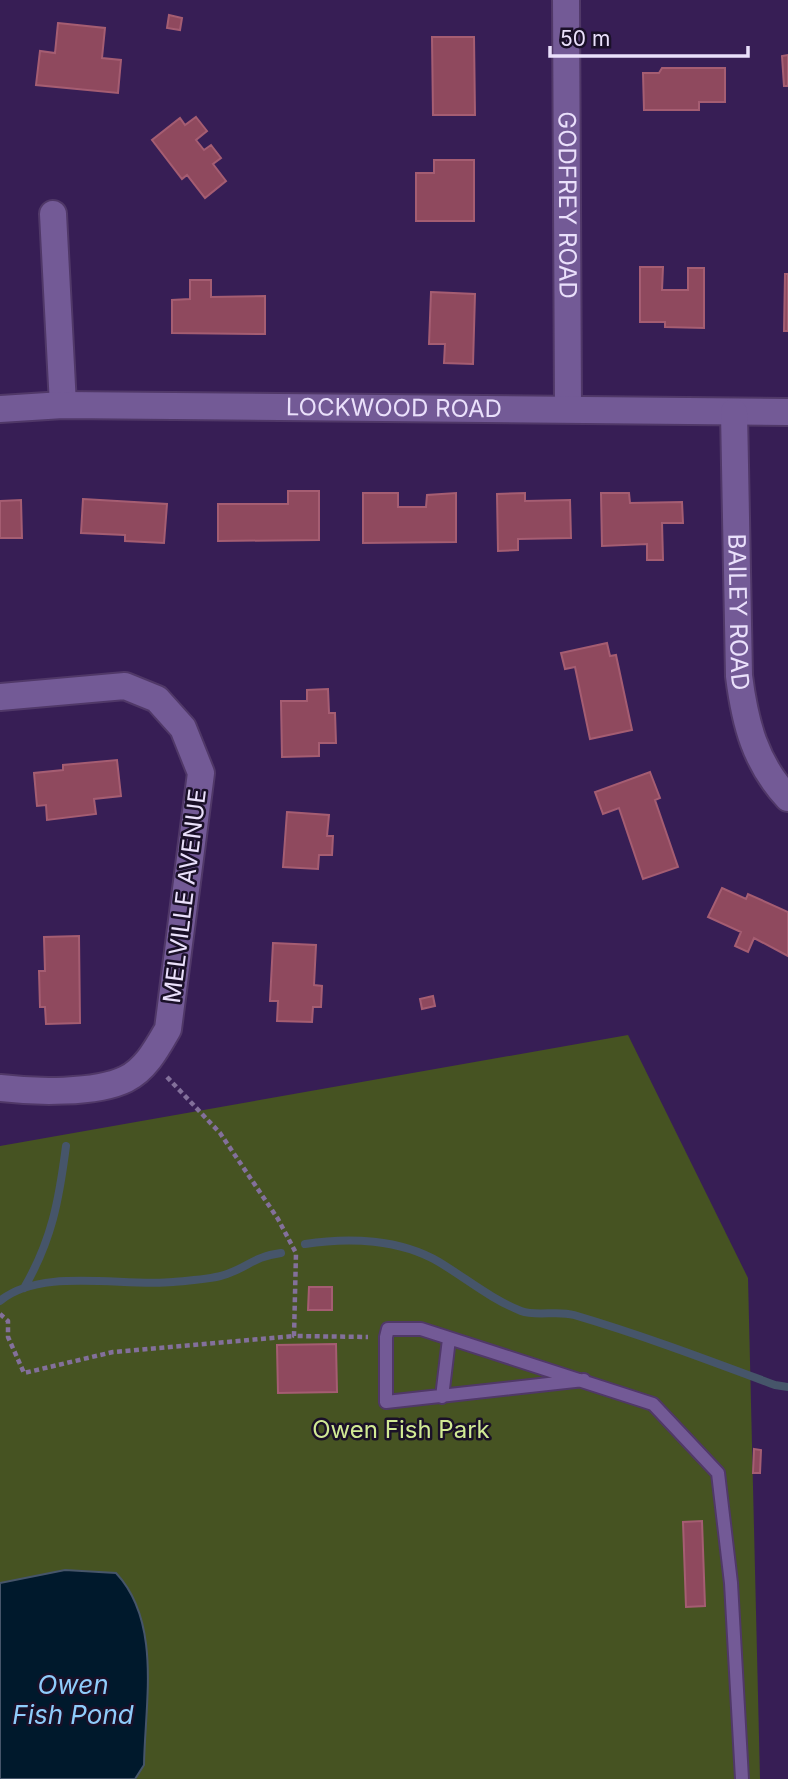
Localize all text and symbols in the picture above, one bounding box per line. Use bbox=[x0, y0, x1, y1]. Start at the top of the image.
scale bar bbox=[550, 14, 748, 58]
text: 50 m bbox=[560, 26, 610, 51]
street label: GODFREY ROAD bbox=[553, 111, 582, 299]
street label: LOCKWOOD ROAD bbox=[286, 392, 502, 423]
street label: BAILEY ROAD bbox=[722, 533, 756, 692]
street label: MELVILLE AVENUE bbox=[157, 787, 212, 1005]
park label: Owen Fish Park bbox=[312, 1415, 490, 1444]
water label: Owen Fish Pond bbox=[12, 1669, 134, 1730]

